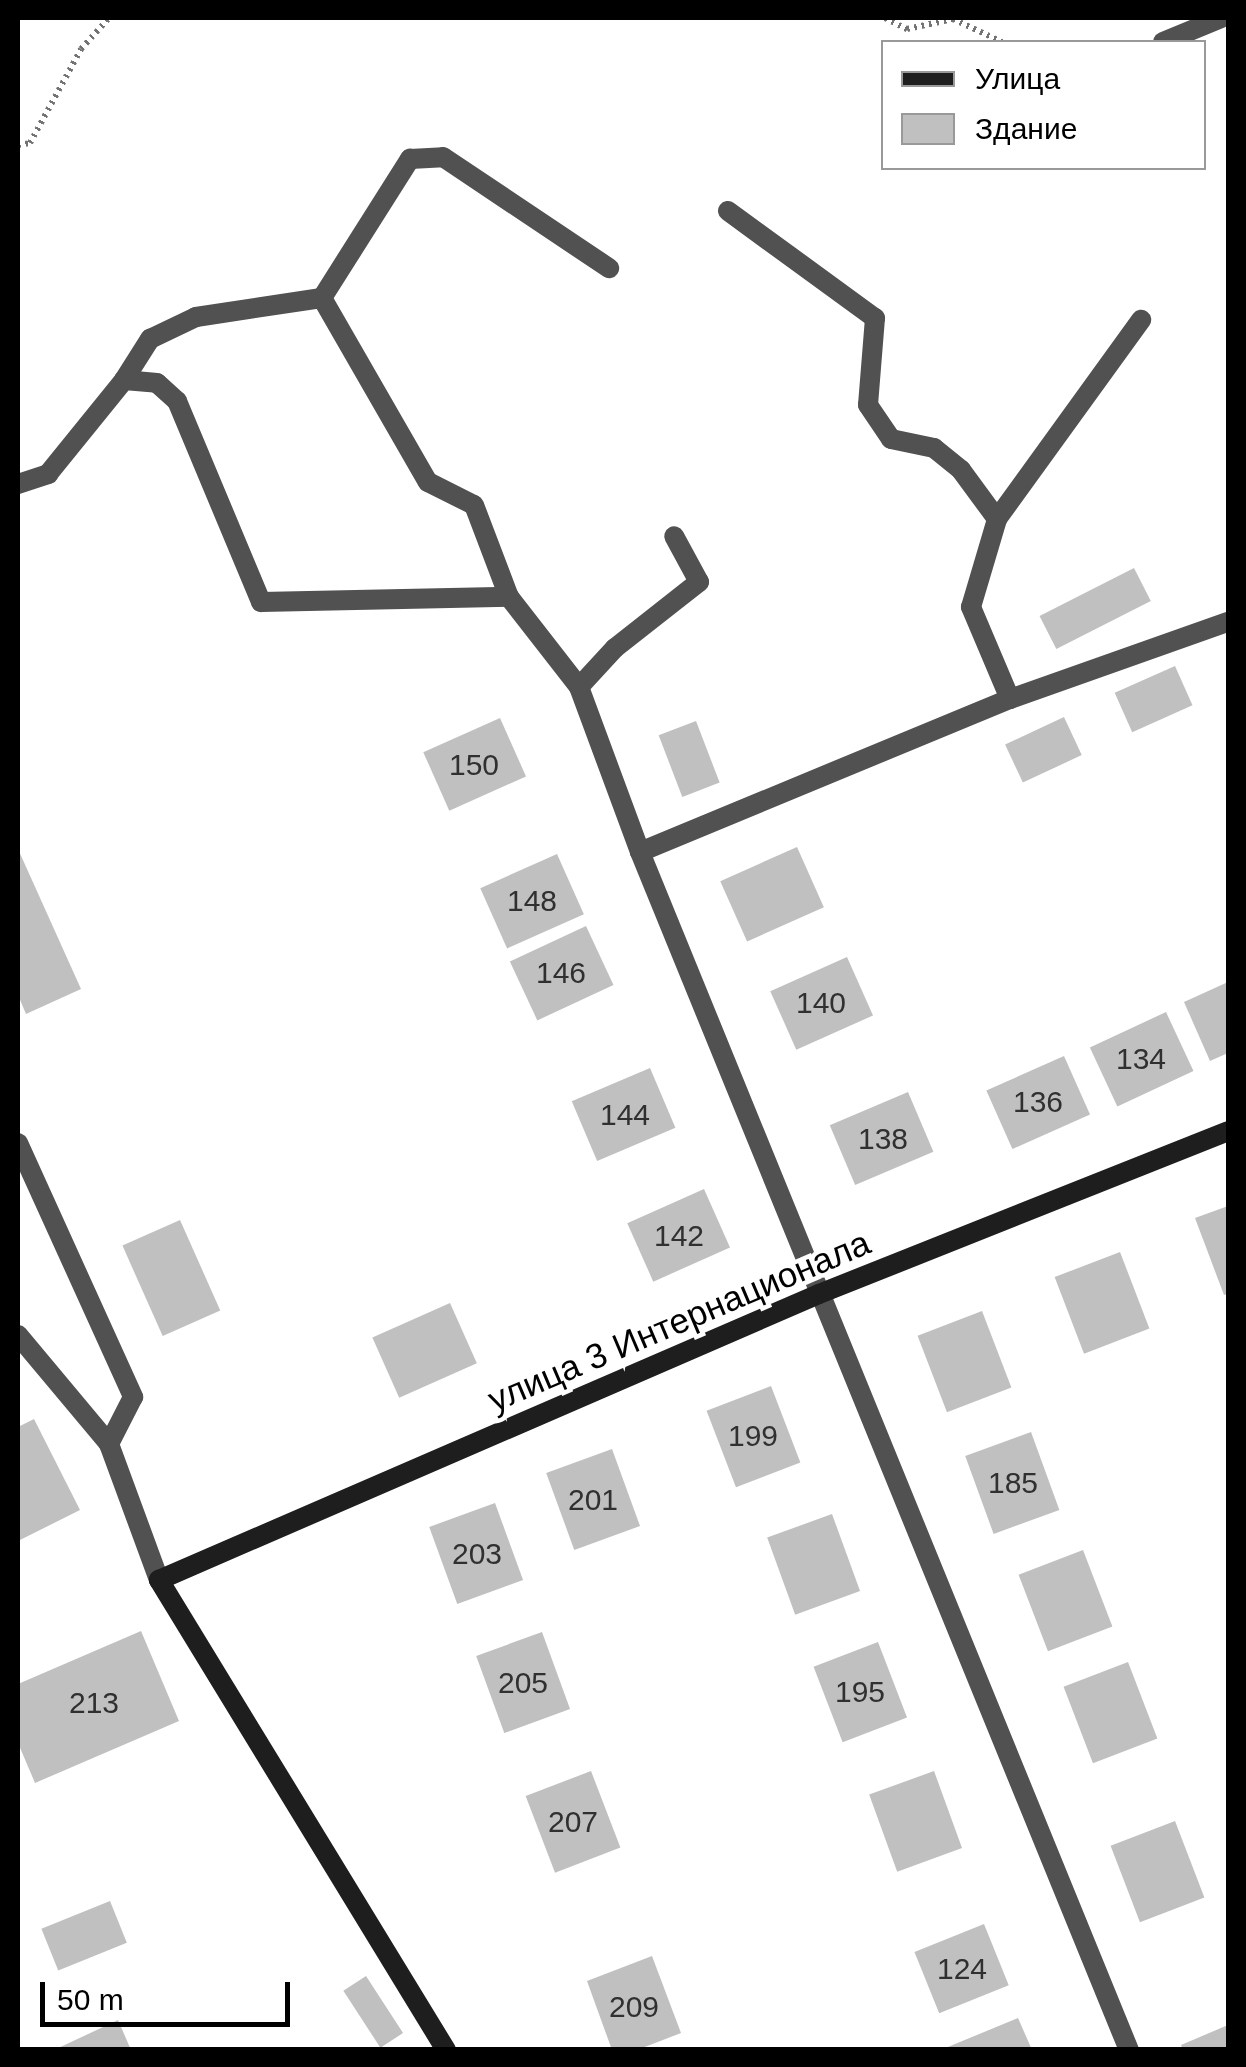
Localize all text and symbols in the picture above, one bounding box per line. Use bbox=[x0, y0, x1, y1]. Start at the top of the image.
legend bbox=[881, 40, 1206, 170]
text: Улица bbox=[975, 62, 1060, 95]
text: Здание bbox=[975, 112, 1077, 145]
house number: 150 bbox=[449, 747, 499, 783]
house number: 148 bbox=[507, 883, 557, 919]
house number: 146 bbox=[536, 955, 586, 991]
house number: 140 bbox=[796, 985, 846, 1021]
house number: 134 bbox=[1116, 1041, 1166, 1077]
house number: 136 bbox=[1013, 1084, 1063, 1120]
house number: 144 bbox=[600, 1097, 650, 1133]
house number: 138 bbox=[858, 1121, 908, 1157]
house number: 142 bbox=[654, 1218, 704, 1254]
street label: улица 3 Интернационала bbox=[482, 1221, 876, 1421]
house number: 199 bbox=[728, 1418, 778, 1454]
house number: 185 bbox=[988, 1465, 1038, 1501]
house number: 201 bbox=[568, 1482, 618, 1518]
house number: 203 bbox=[452, 1536, 502, 1572]
house number: 205 bbox=[498, 1665, 548, 1701]
house number: 195 bbox=[835, 1674, 885, 1710]
house number: 213 bbox=[69, 1685, 119, 1721]
house number: 207 bbox=[548, 1804, 598, 1840]
house number: 124 bbox=[937, 1951, 987, 1987]
scale bar bbox=[45, 1962, 295, 2024]
text: 50 m bbox=[57, 1983, 124, 2016]
house number: 209 bbox=[609, 1989, 659, 2025]

